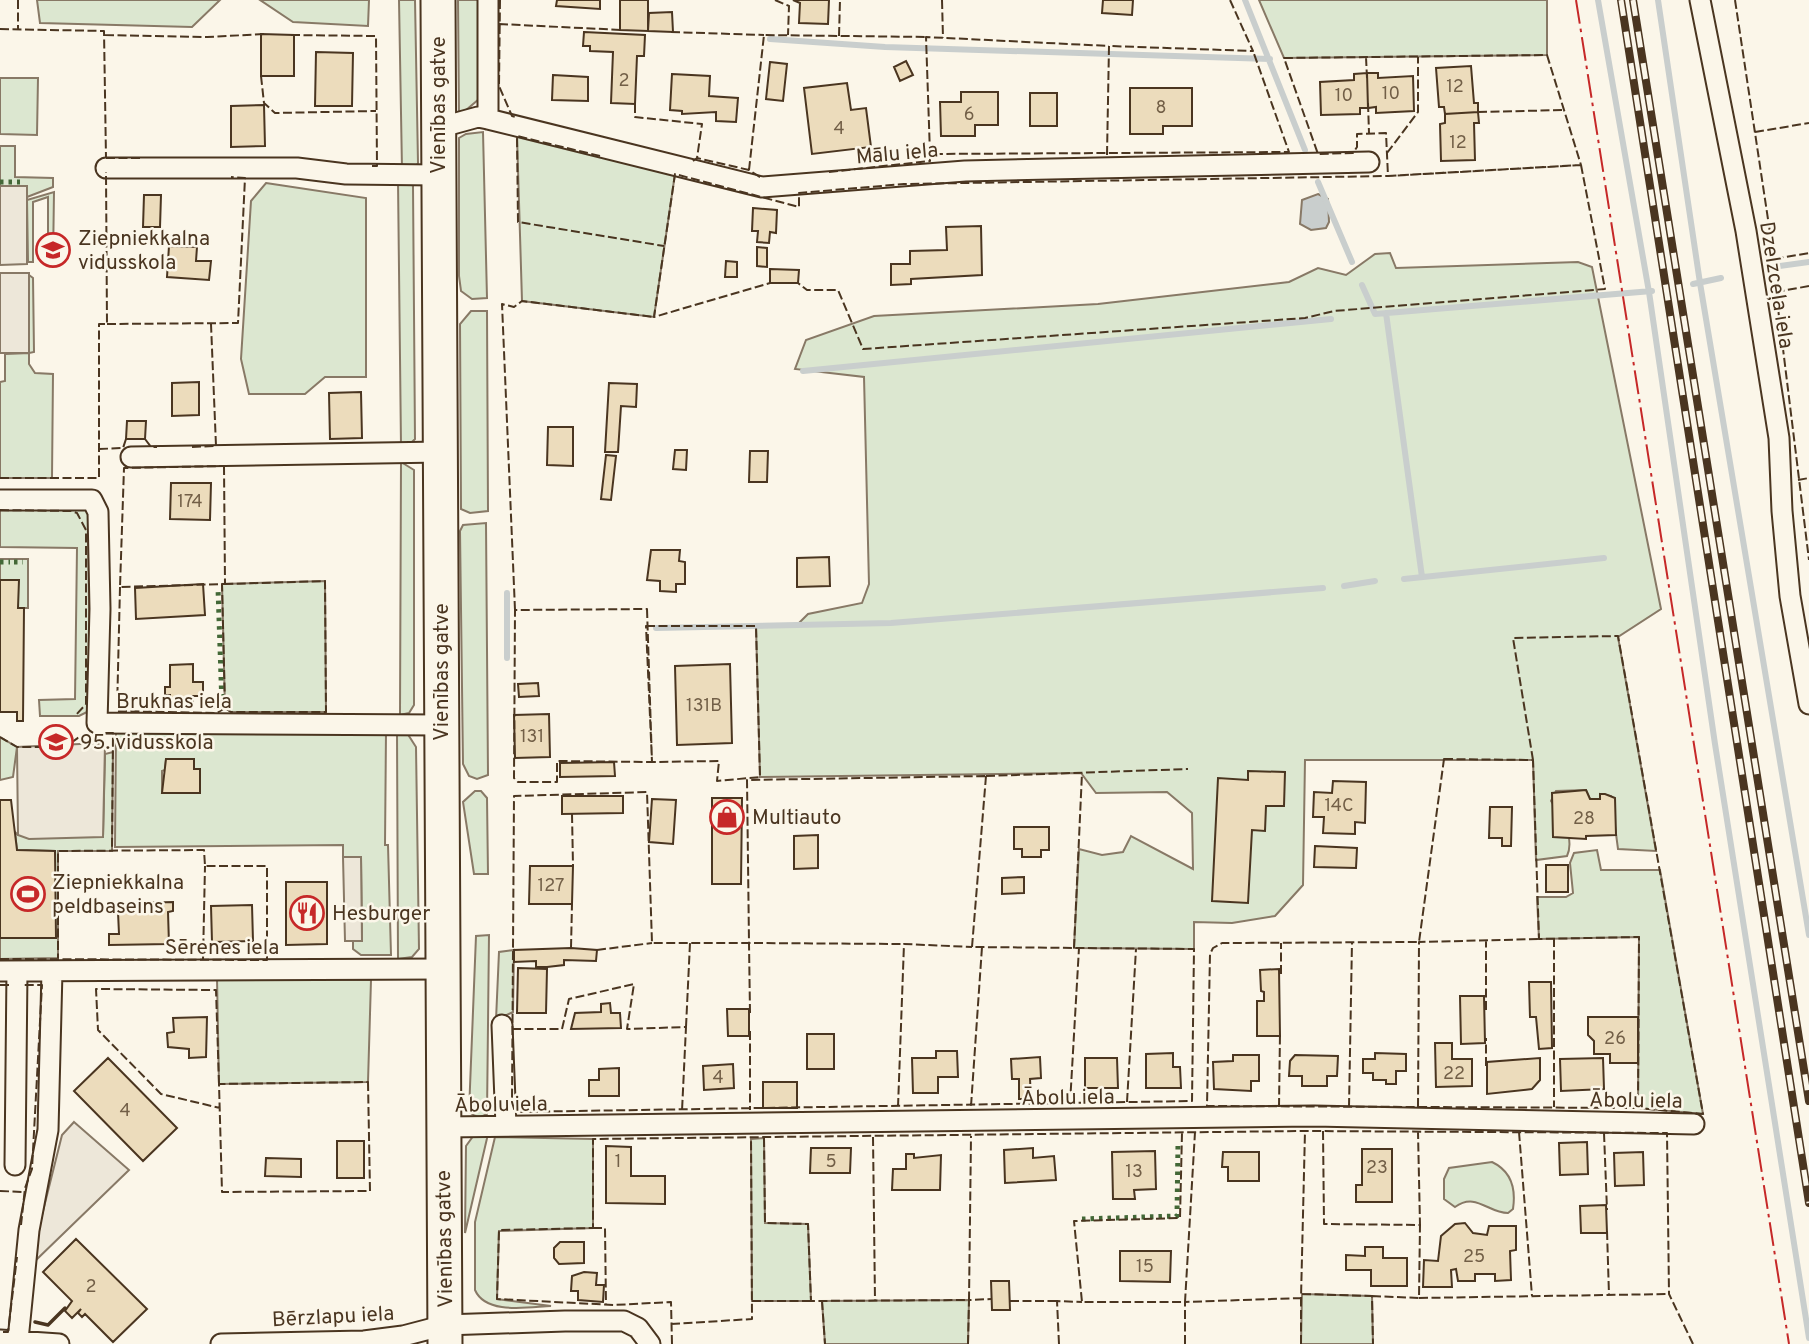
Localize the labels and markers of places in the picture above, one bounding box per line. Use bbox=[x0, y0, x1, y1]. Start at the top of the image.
place label: Ziepniekkalna vidusskola bbox=[78, 226, 210, 277]
school or university icon: Ziepniekkalna vidusskola bbox=[34, 231, 72, 269]
school or university icon: 95. vidusskola bbox=[37, 723, 75, 761]
place label: 95. vidusskola bbox=[80, 730, 213, 757]
shop icon: Multiauto bbox=[708, 798, 746, 836]
place label: Multiauto bbox=[752, 805, 841, 832]
place label: Ziepniekkalna peldbaseins bbox=[52, 870, 184, 921]
sports icon: Ziepniekkalna peldbaseins bbox=[9, 875, 47, 913]
restaurant icon: Hesburger bbox=[288, 894, 326, 932]
place label: Hesburger bbox=[332, 901, 431, 928]

